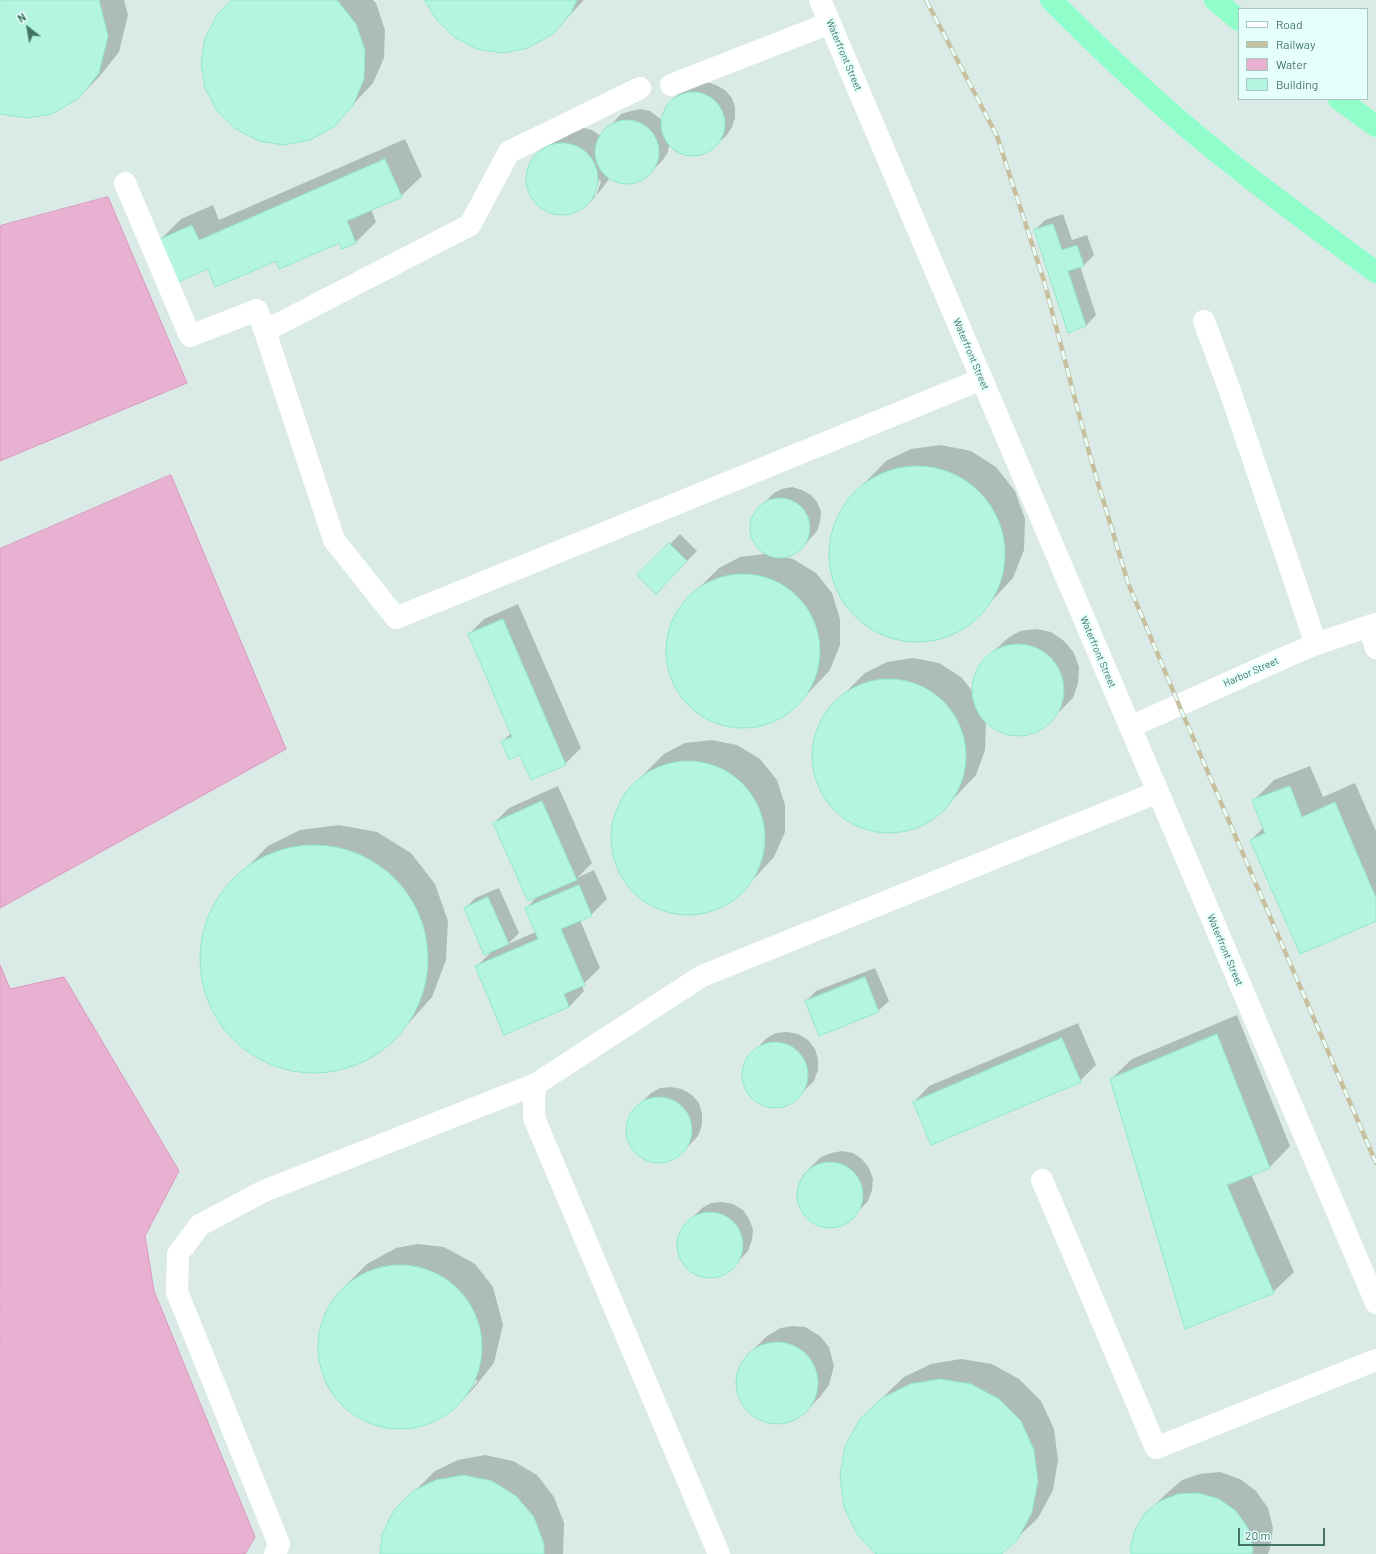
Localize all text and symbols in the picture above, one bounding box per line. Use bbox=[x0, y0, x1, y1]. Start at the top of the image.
north arrow bbox=[8, 8, 48, 48]
legend bbox=[1238, 8, 1368, 100]
text: N bbox=[15, 10, 28, 25]
street label: Waterfront Street bbox=[823, 17, 865, 93]
text: Road bbox=[1276, 17, 1303, 31]
text: Railway bbox=[1276, 37, 1315, 51]
text: Water bbox=[1276, 57, 1307, 71]
text: Building bbox=[1276, 77, 1318, 91]
street label: Waterfront Street bbox=[950, 316, 992, 392]
street label: Waterfront Street bbox=[1077, 614, 1119, 690]
street label: Harbor Street bbox=[1222, 655, 1280, 689]
street label: Waterfront Street bbox=[1204, 912, 1246, 988]
scale bar bbox=[1240, 1520, 1327, 1546]
text: 20 m bbox=[1245, 1528, 1271, 1542]

